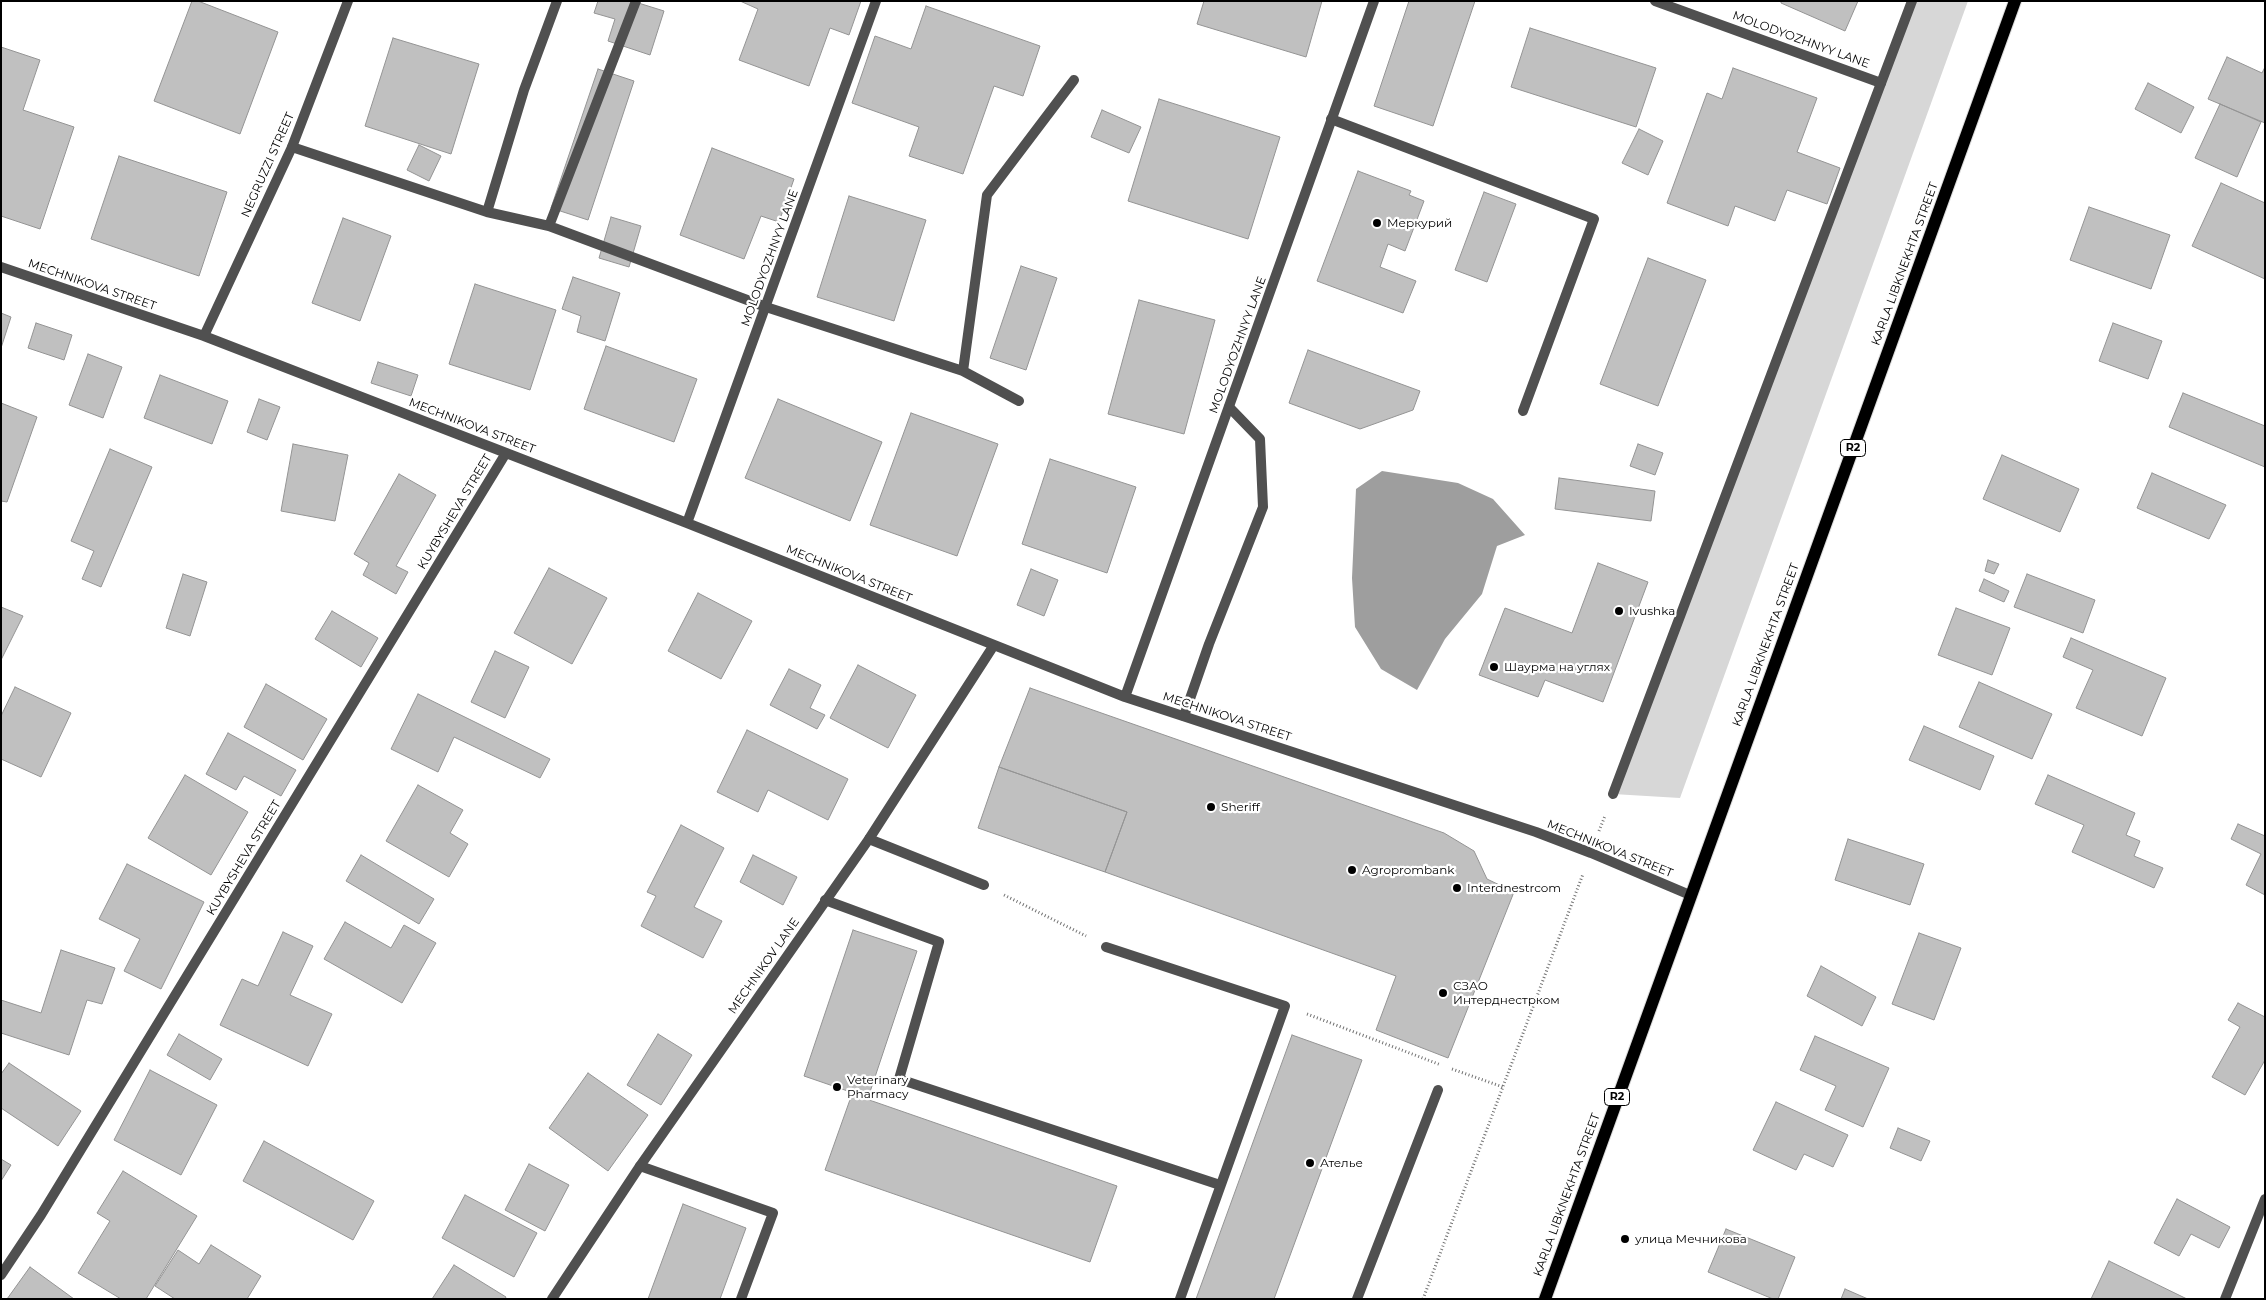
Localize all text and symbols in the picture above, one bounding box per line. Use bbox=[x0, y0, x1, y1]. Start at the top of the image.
street label: MOLODYOZHNYY LANE bbox=[1731, 8, 1871, 72]
street label: NEGRUZZI STREET bbox=[238, 110, 298, 220]
street label: KARLA LIBKNEKHTA STREET bbox=[1869, 180, 1941, 348]
street label: MOLODYOZHNYY LANE bbox=[738, 188, 802, 328]
place label: Меркурий bbox=[1387, 216, 1452, 230]
marker: Меркурий bbox=[1371, 217, 1383, 229]
street label: MECHNIKOVA STREET bbox=[26, 256, 158, 314]
street label: MOLODYOZHNYY LANE bbox=[1206, 275, 1270, 415]
street label: MECHNIKOVA STREET bbox=[407, 395, 537, 457]
road number: R2 bbox=[1840, 439, 1866, 456]
street label: KUYBYSHEVA STREET bbox=[415, 452, 495, 572]
street label: MECHNIKOVA STREET bbox=[784, 542, 914, 606]
street label: KARLA LIBKNEKHTA STREET bbox=[1730, 561, 1802, 729]
place label: Ivushka bbox=[1629, 604, 1675, 618]
marker: Ivushka bbox=[1613, 605, 1625, 617]
place label: Шаурма на углях bbox=[1504, 660, 1610, 674]
marker: Шаурма на углях bbox=[1488, 661, 1500, 673]
street label: MECHNIKOVA STREET bbox=[1161, 689, 1293, 745]
street label: KUYBYSHEVA STREET bbox=[204, 798, 284, 918]
place label: Sheriff bbox=[1221, 800, 1260, 814]
marker: Sheriff bbox=[1205, 801, 1217, 813]
street label: MECHNIKOVA STREET bbox=[1545, 817, 1675, 881]
place label: Agroprombank bbox=[1362, 863, 1454, 877]
marker: Agroprombank bbox=[1346, 864, 1358, 876]
place label: Interdnestrcom bbox=[1467, 881, 1561, 895]
marker: Interdnestrcom bbox=[1451, 882, 1463, 894]
street label: MECHNIKOV LANE bbox=[725, 915, 803, 1017]
place label: СЗАО Интерднестрком bbox=[1453, 979, 1560, 1007]
marker: СЗАО Интерднестрком bbox=[1437, 987, 1449, 999]
place label: Veterinary Pharmacy bbox=[847, 1073, 909, 1101]
marker: Veterinary Pharmacy bbox=[831, 1081, 843, 1093]
road number: R2 bbox=[1604, 1088, 1630, 1106]
street label: KARLA LIBKNEKHTA STREET bbox=[1531, 1111, 1603, 1279]
place label: Ателье bbox=[1320, 1156, 1363, 1170]
marker: Ателье bbox=[1304, 1157, 1316, 1169]
place label: улица Мечникова bbox=[1635, 1232, 1747, 1246]
marker: улица Мечникова bbox=[1619, 1233, 1631, 1245]

